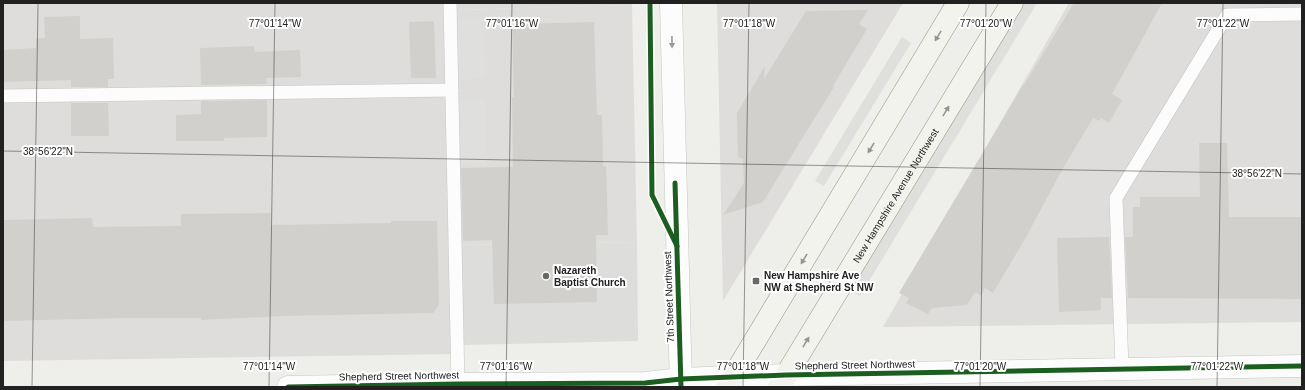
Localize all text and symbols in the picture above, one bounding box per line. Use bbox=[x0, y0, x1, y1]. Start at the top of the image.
text: 77°01'14"W bbox=[249, 18, 302, 29]
text: 77°01'16"W bbox=[486, 18, 539, 29]
text: 77°01'18"W bbox=[723, 18, 776, 29]
text: 77°01'20"W bbox=[960, 18, 1013, 29]
text: 77°01'22"W bbox=[1197, 18, 1250, 29]
one-way arrow bbox=[935, 30, 942, 42]
one-way arrow bbox=[669, 36, 675, 49]
one-way arrow bbox=[943, 105, 950, 117]
street label: New Hampshire Avenue Northwest bbox=[850, 126, 940, 265]
one-way arrow bbox=[868, 142, 875, 154]
text: 38°56'22"N bbox=[23, 146, 73, 157]
text: 38°56'22"N bbox=[1232, 168, 1282, 179]
street label: 7th Street Northwest bbox=[662, 251, 676, 343]
one-way arrow bbox=[801, 253, 808, 265]
place label: Nazareth Baptist Church bbox=[554, 265, 626, 288]
place label: New Hampshire Ave NW at Shepherd St NW bbox=[764, 270, 874, 293]
marker: Nazareth Baptist Church bbox=[541, 271, 551, 281]
marker: New Hampshire Ave NW at Shepherd St NW bbox=[751, 276, 761, 286]
one-way arrow bbox=[803, 336, 810, 348]
street label: Shepherd Street Northwest bbox=[795, 358, 916, 372]
text: 77°01'14"W bbox=[243, 361, 296, 372]
text: 77°01'16"W bbox=[480, 361, 533, 372]
text: 77°01'18"W bbox=[717, 361, 770, 372]
text: 77°01'20"W bbox=[954, 361, 1007, 372]
text: 77°01'22"W bbox=[1191, 361, 1244, 372]
street label: Shepherd Street Northwest bbox=[339, 369, 460, 383]

